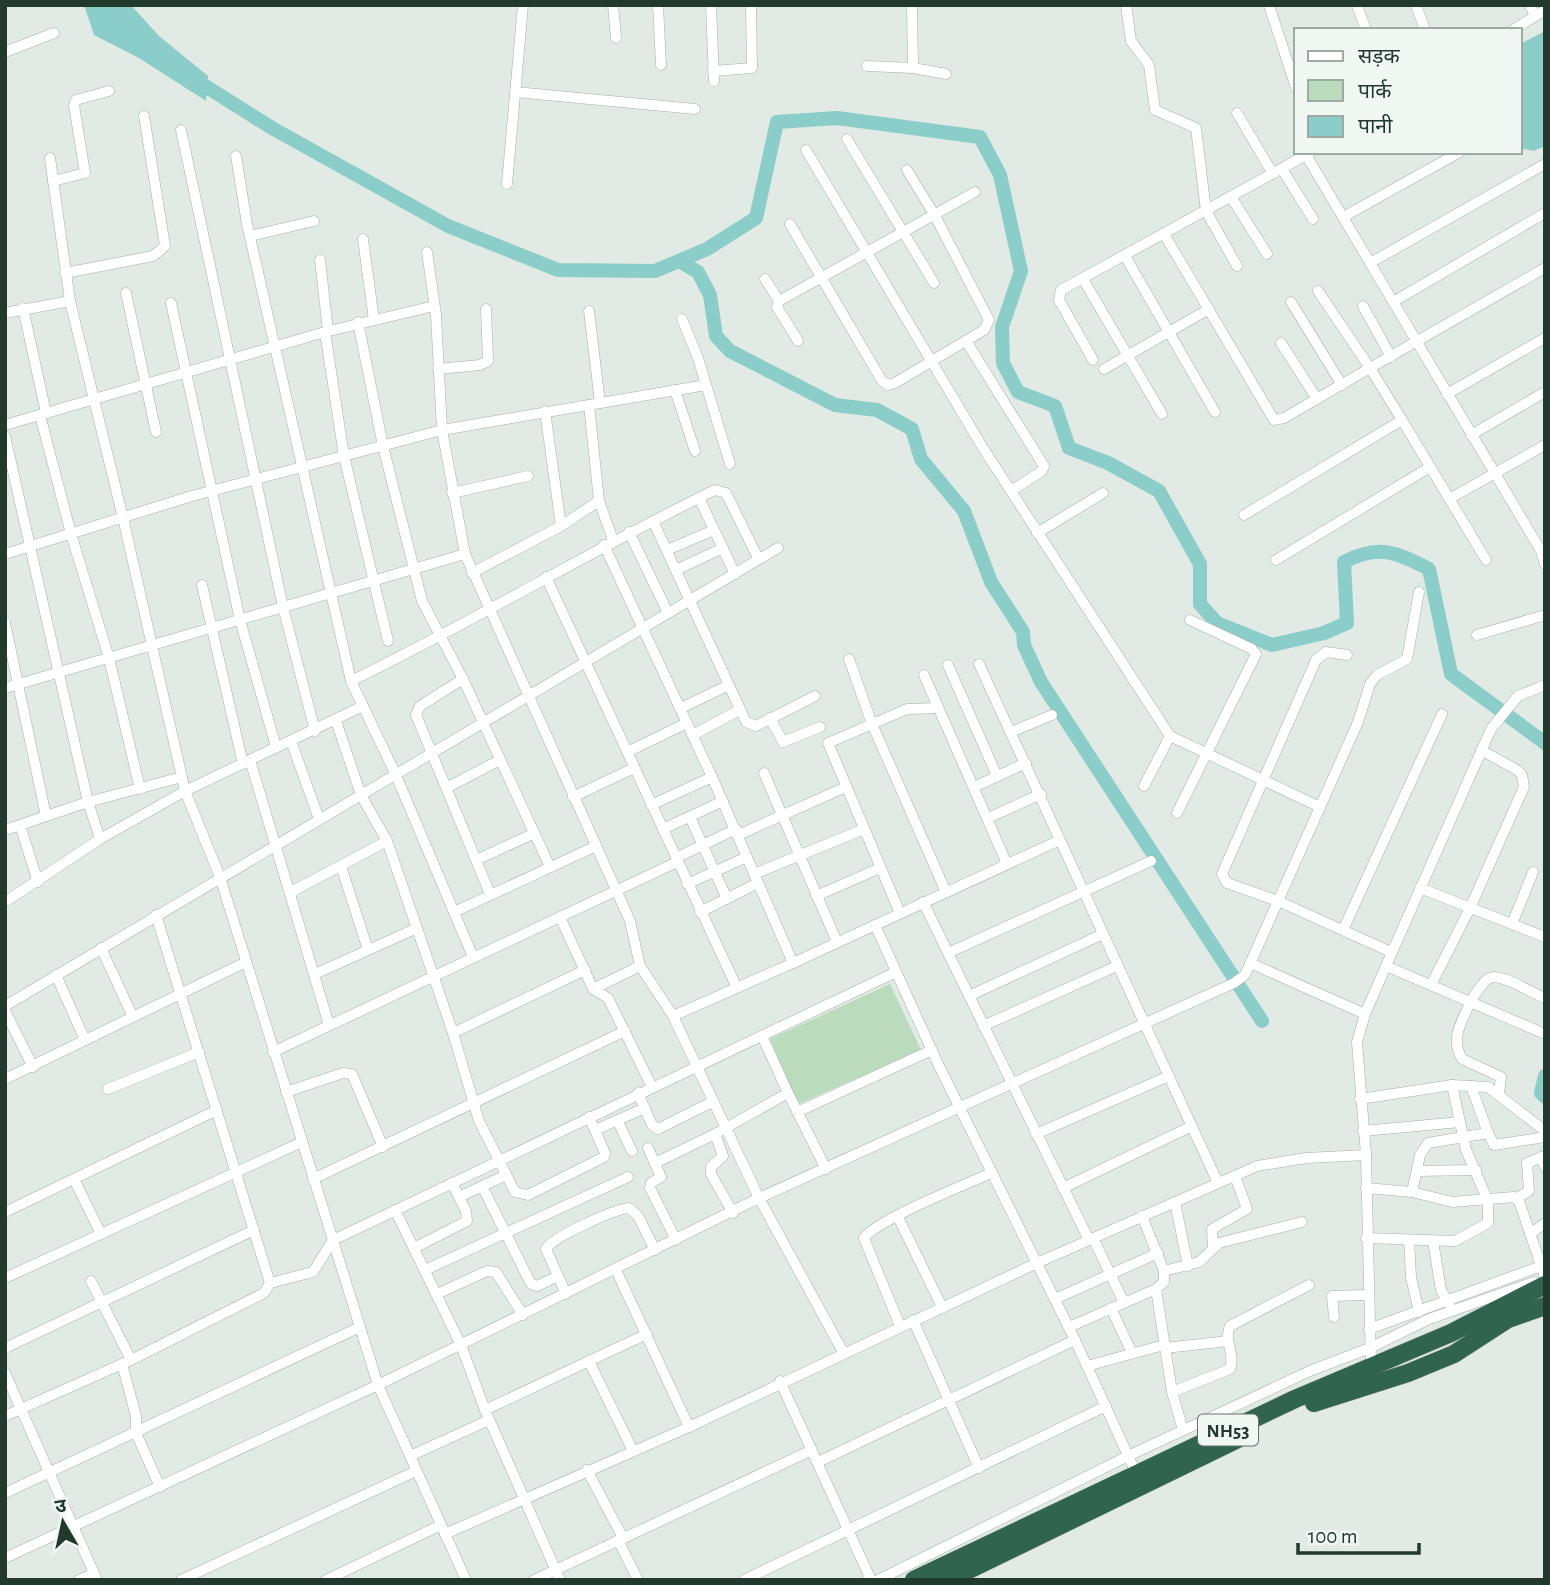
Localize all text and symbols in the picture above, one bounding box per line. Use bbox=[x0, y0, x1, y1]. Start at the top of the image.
legend bbox=[1294, 28, 1522, 154]
text: सड़क bbox=[1358, 46, 1400, 67]
text: पार्क bbox=[1358, 79, 1392, 102]
text: पानी bbox=[1358, 114, 1393, 137]
road number: NH53 bbox=[1198, 1414, 1258, 1446]
north arrow bbox=[28, 1487, 98, 1557]
text: उ bbox=[54, 1496, 68, 1517]
scale bar bbox=[1298, 1512, 1419, 1556]
text: 100 m bbox=[1308, 1526, 1358, 1547]

